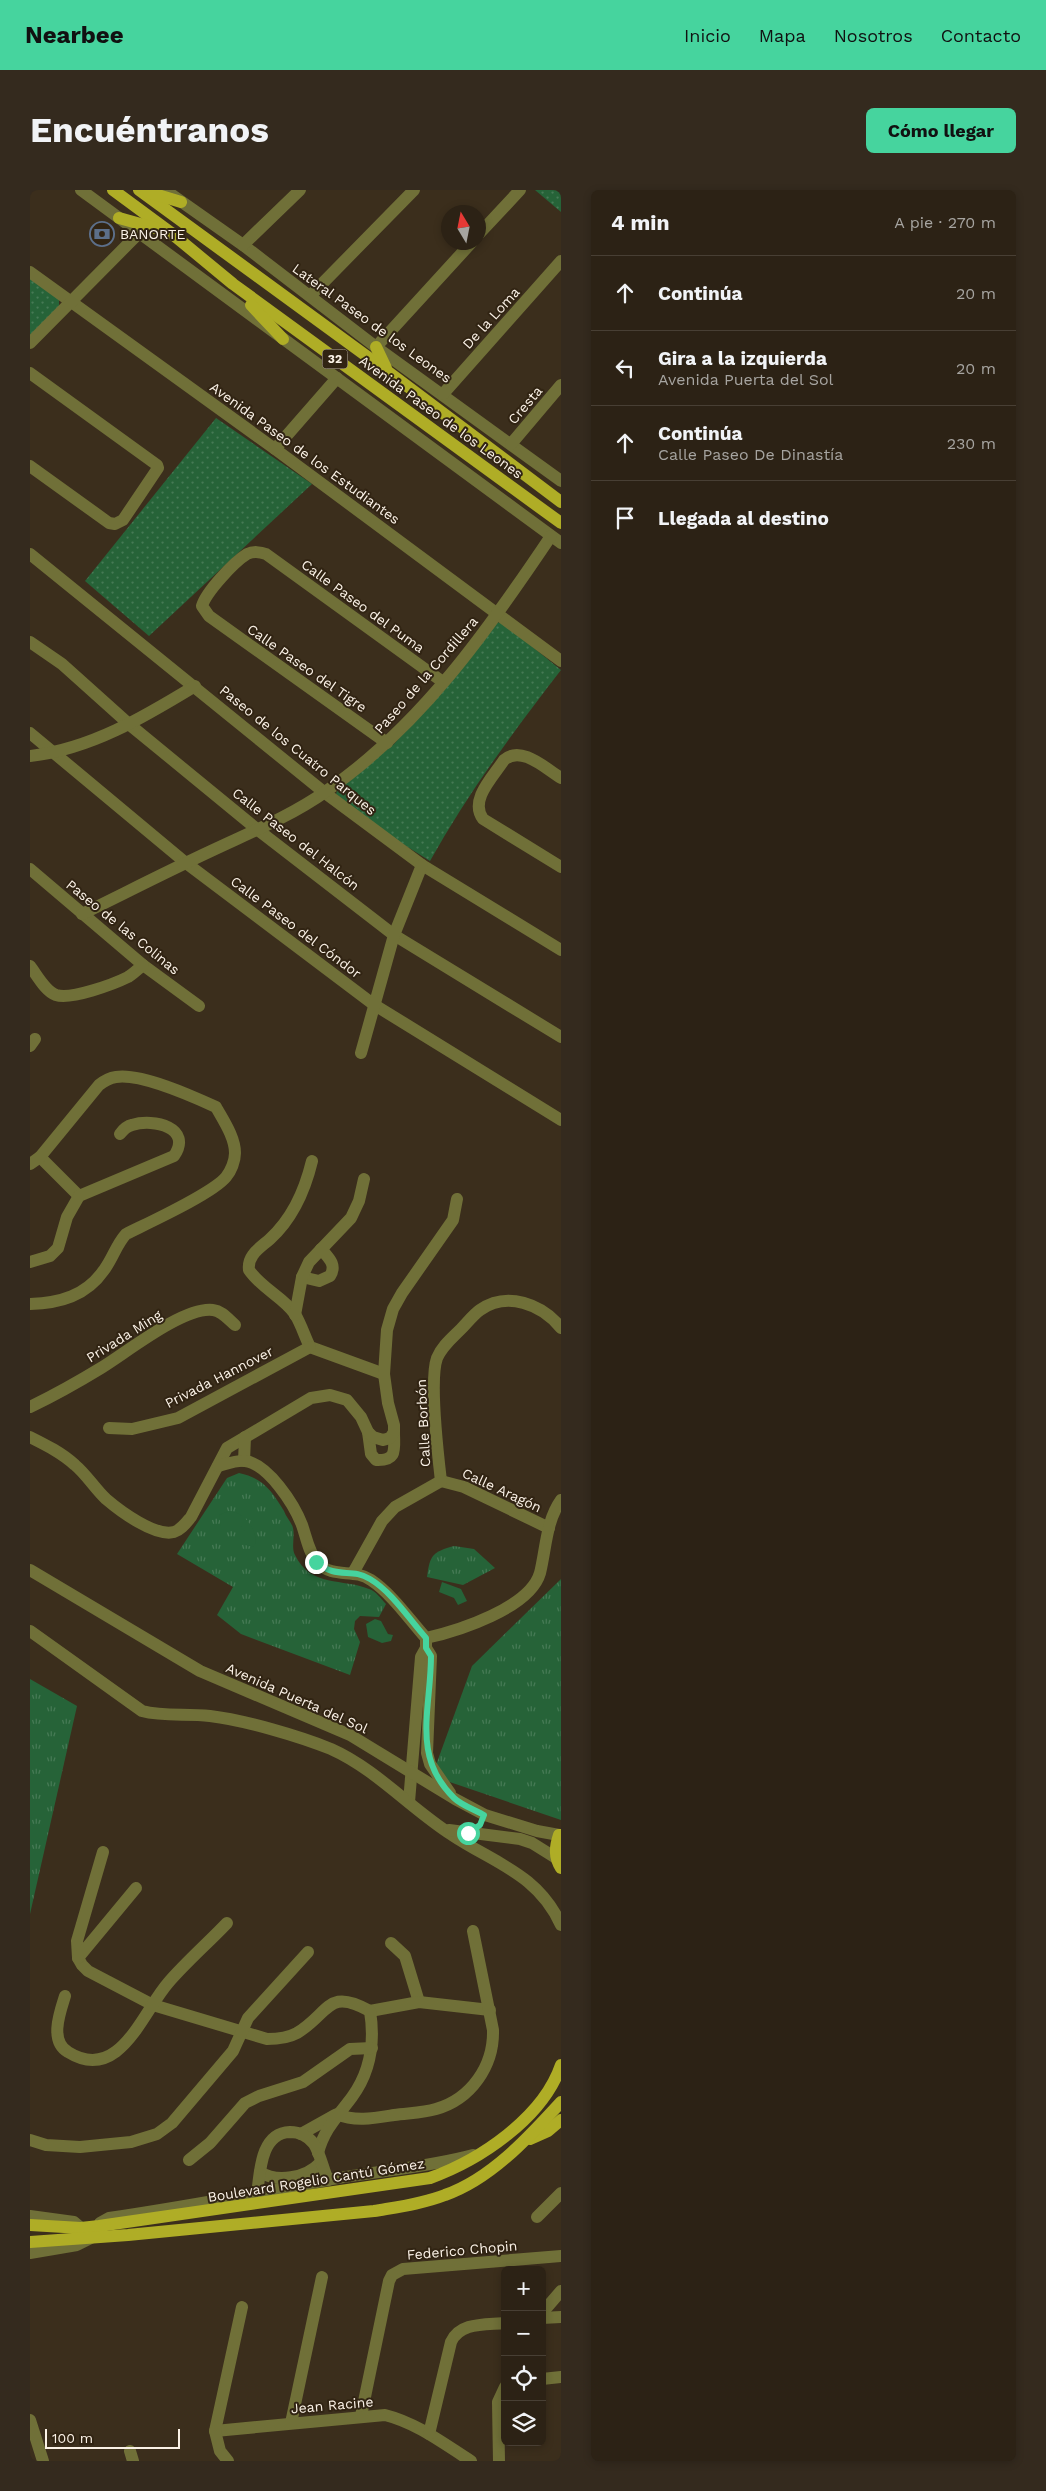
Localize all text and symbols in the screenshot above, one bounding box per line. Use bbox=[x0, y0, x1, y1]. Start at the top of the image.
text: Nearbee bbox=[25, 21, 124, 49]
text: Inicio bbox=[684, 25, 731, 46]
text: Mapa bbox=[759, 25, 806, 46]
text: Nosotros bbox=[834, 25, 913, 46]
text: Contacto bbox=[941, 25, 1021, 46]
button: Cómo llegar bbox=[866, 108, 1016, 153]
text: Encuéntranos bbox=[30, 109, 269, 151]
north arrow bbox=[441, 205, 486, 250]
text: 4 min bbox=[611, 210, 669, 235]
text: A pie · 270 m bbox=[894, 213, 996, 232]
bank icon: BANORTE bbox=[89, 221, 115, 247]
place label: BANORTE bbox=[120, 226, 185, 242]
street label: Lateral Paseo de los Leones bbox=[290, 260, 454, 386]
icon: ahead bbox=[611, 279, 639, 307]
text: Continúa bbox=[658, 282, 742, 305]
street label: De la Loma bbox=[459, 284, 523, 352]
text: 20 m bbox=[956, 284, 996, 303]
text: Gira a la izquierda bbox=[658, 347, 827, 370]
road number: 32 bbox=[322, 350, 348, 368]
street label: Avenida Paseo de los Leones bbox=[356, 352, 526, 482]
icon: left bbox=[611, 354, 639, 382]
text: 20 m bbox=[956, 359, 996, 378]
text: Avenida Puerta del Sol bbox=[658, 370, 834, 389]
street label: Avenida Paseo de los Estudiantes bbox=[207, 379, 403, 527]
street label: Cresta bbox=[505, 383, 545, 427]
text: Continúa bbox=[658, 422, 742, 445]
icon: ahead bbox=[611, 429, 639, 457]
text: 230 m bbox=[947, 434, 996, 453]
text: Calle Paseo De Dinastía bbox=[658, 445, 843, 464]
icon: arrive bbox=[611, 504, 639, 532]
text: Llegada al destino bbox=[658, 507, 829, 530]
street label: Calle Paseo del Puma bbox=[298, 556, 428, 656]
street label: Paseo de la Cordillera bbox=[371, 613, 481, 737]
street label: Calle Paseo del Tigre bbox=[244, 621, 370, 715]
street label: Paseo de los Cuatro Parques bbox=[216, 682, 380, 818]
street label: Calle Paseo del Halcón bbox=[229, 784, 363, 894]
street label: Calle Paseo del Cóndor bbox=[228, 873, 365, 981]
street label: Paseo de las Colinas bbox=[63, 876, 183, 978]
street label: Privada Ming bbox=[83, 1306, 165, 1366]
street label: Privada Hannover bbox=[162, 1343, 276, 1411]
street label: Calle Borbón bbox=[413, 1379, 433, 1467]
street label: Calle Aragón bbox=[460, 1465, 544, 1515]
route end bbox=[305, 1551, 328, 1574]
street label: Avenida Puerta del Sol bbox=[224, 1659, 371, 1737]
route start bbox=[457, 1822, 480, 1845]
street label: Boulevard Rogelio Cantú Gómez bbox=[206, 2155, 426, 2205]
street label: Federico Chopin bbox=[406, 2237, 518, 2263]
map controls bbox=[501, 2266, 546, 2446]
button: + bbox=[501, 2266, 546, 2311]
button: − bbox=[501, 2311, 546, 2356]
button: locate bbox=[501, 2356, 546, 2401]
street label: Jean Racine bbox=[290, 2393, 374, 2417]
button: layers bbox=[501, 2401, 546, 2446]
scale bar bbox=[45, 2426, 180, 2449]
text: 100 m bbox=[52, 2430, 93, 2446]

